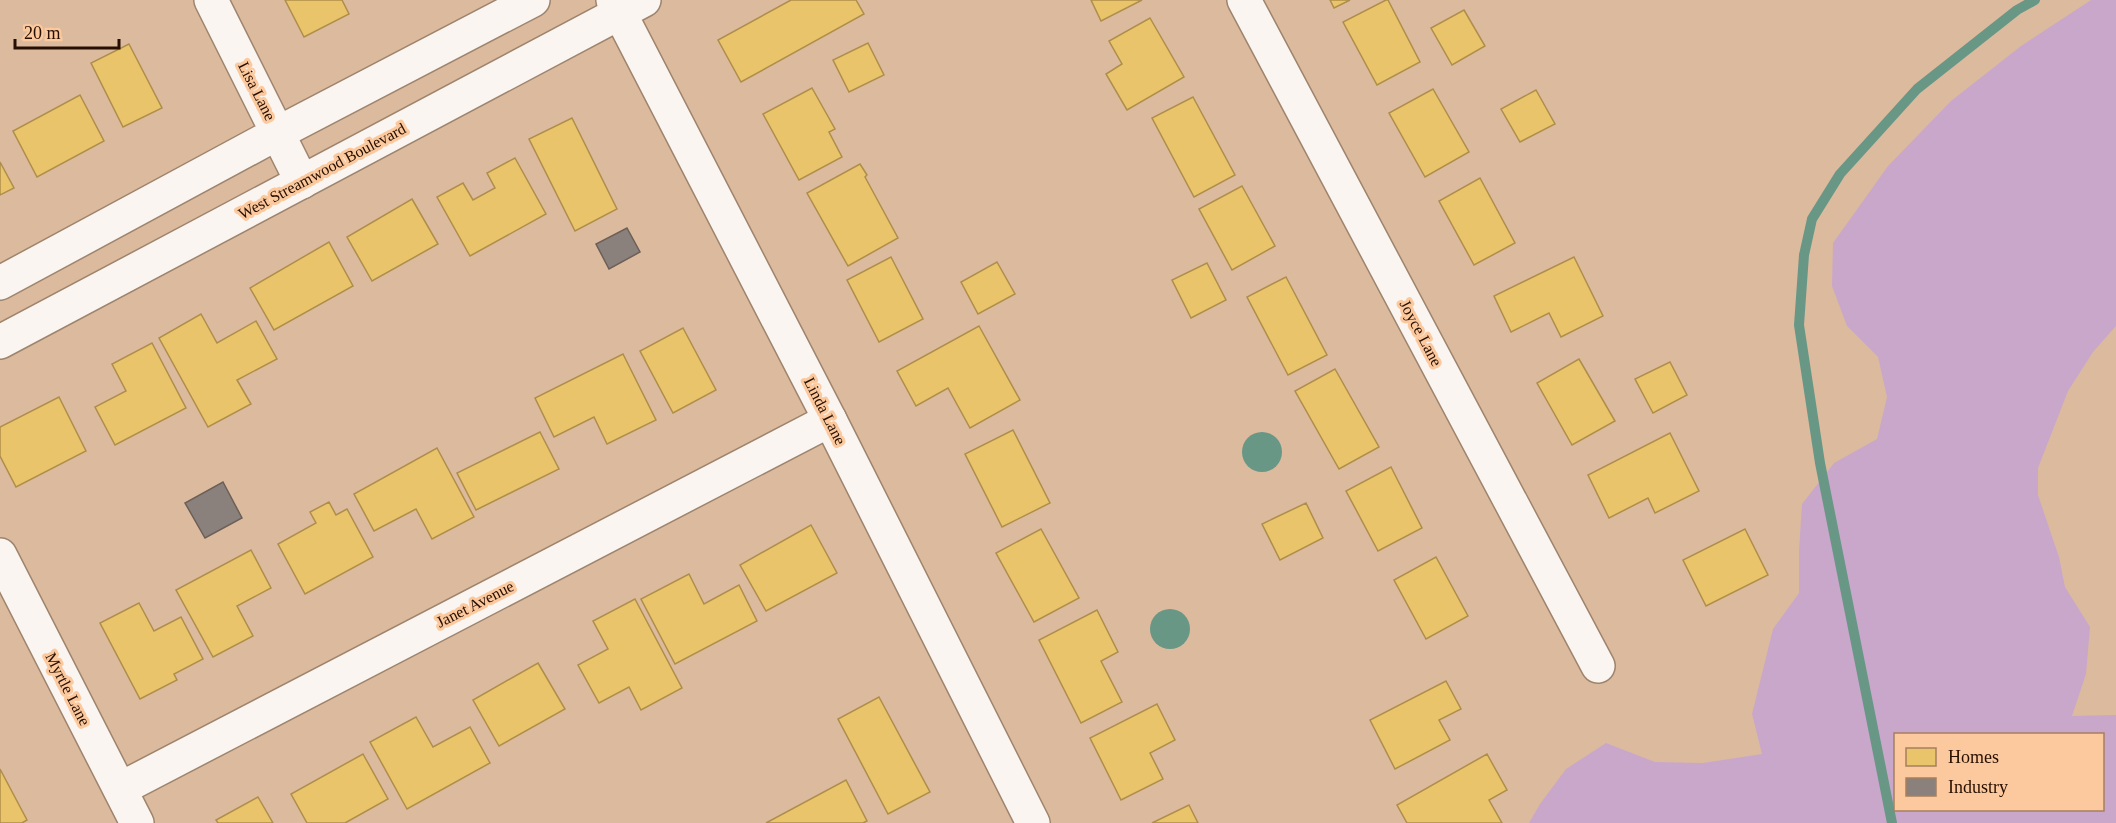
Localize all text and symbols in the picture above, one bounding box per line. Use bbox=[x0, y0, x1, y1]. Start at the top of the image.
scale bar bbox=[15, 12, 118, 50]
text: 20 m bbox=[24, 23, 61, 43]
street label: Lisa Lane bbox=[235, 59, 279, 123]
street label: West Streamwood Boulevard bbox=[235, 120, 409, 222]
street label: Joyce Lane bbox=[1396, 297, 1446, 369]
street label: Linda Lane bbox=[801, 374, 849, 448]
street label: Janet Avenue bbox=[433, 577, 517, 631]
street label: Myrtle Lane bbox=[41, 650, 94, 729]
legend bbox=[1894, 733, 2104, 811]
text: Homes bbox=[1948, 747, 1999, 767]
text: Industry bbox=[1948, 777, 2008, 797]

